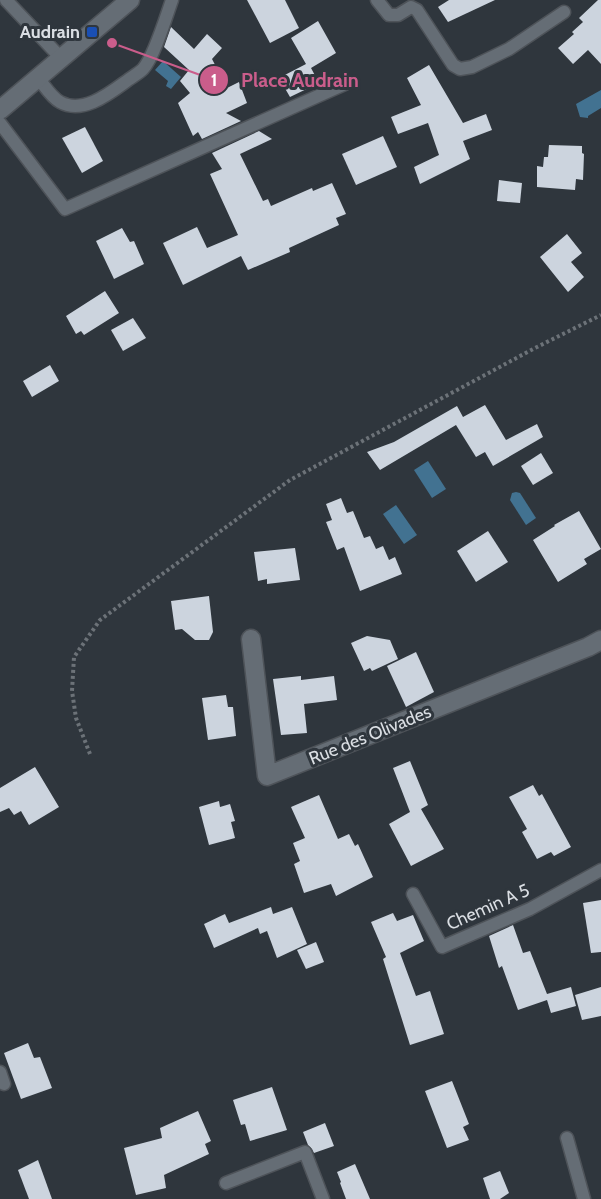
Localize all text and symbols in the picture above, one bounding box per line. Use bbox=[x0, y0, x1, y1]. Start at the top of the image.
place label: Audrain bbox=[20, 21, 80, 43]
marker: Audrain bbox=[85, 25, 99, 39]
callout: Place Audrain bbox=[199, 61, 371, 99]
text: Place Audrain bbox=[241, 68, 359, 92]
text: 1 bbox=[211, 69, 217, 91]
street label: Rue des Olivades bbox=[306, 700, 434, 770]
street label: Chemin A 5 bbox=[443, 879, 533, 935]

